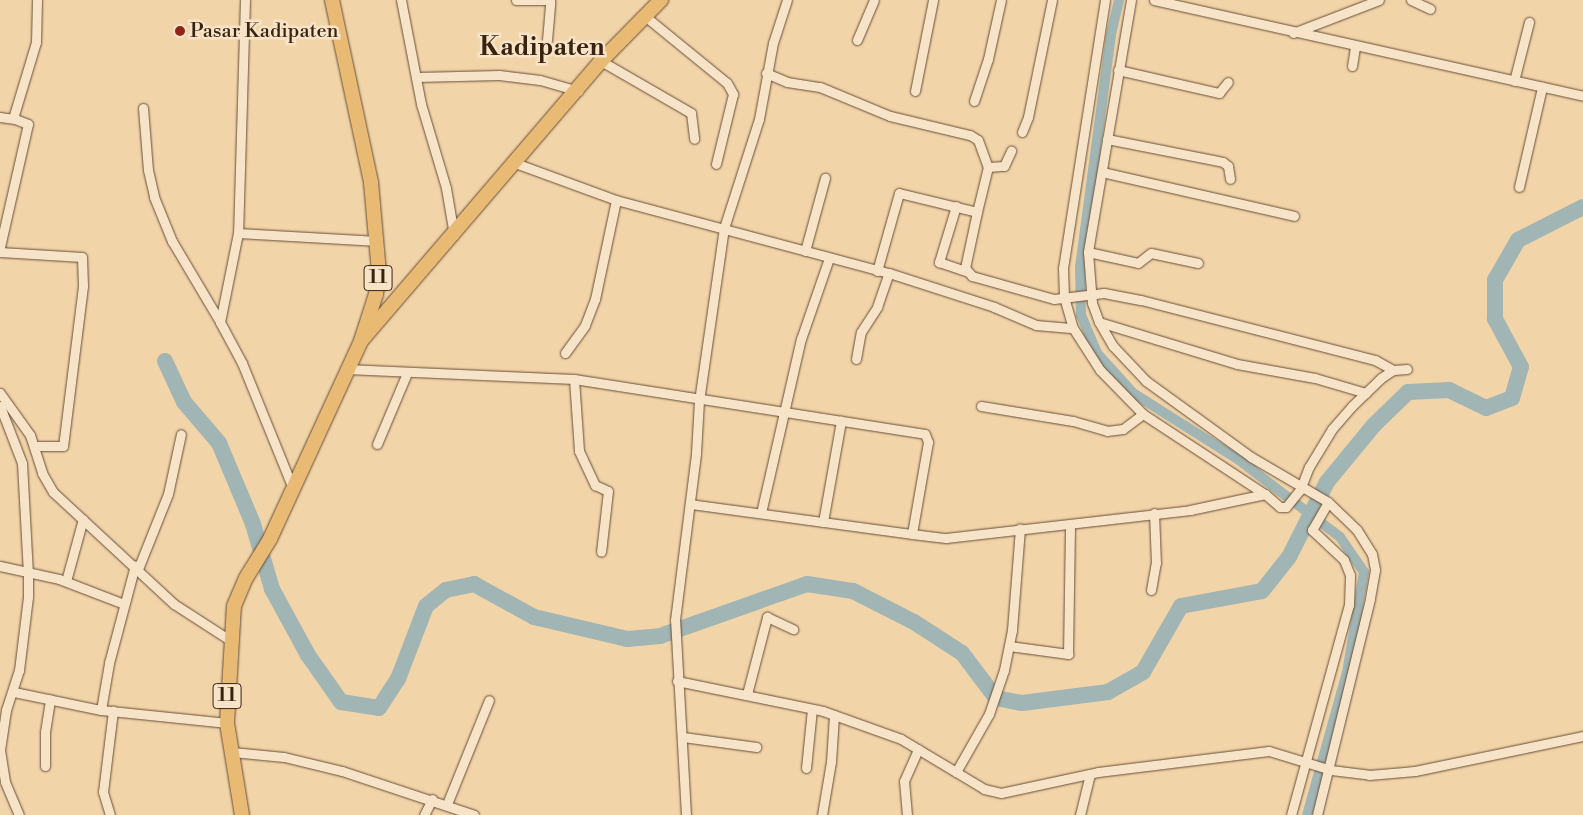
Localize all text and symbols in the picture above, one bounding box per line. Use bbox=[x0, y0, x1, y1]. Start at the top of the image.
place label: Pasar Kadipaten bbox=[190, 19, 338, 43]
marker: Pasar Kadipaten bbox=[174, 25, 186, 37]
district label: Kadipaten bbox=[479, 33, 605, 63]
road number: 11 bbox=[363, 262, 393, 294]
road number: 11 bbox=[212, 679, 242, 712]

